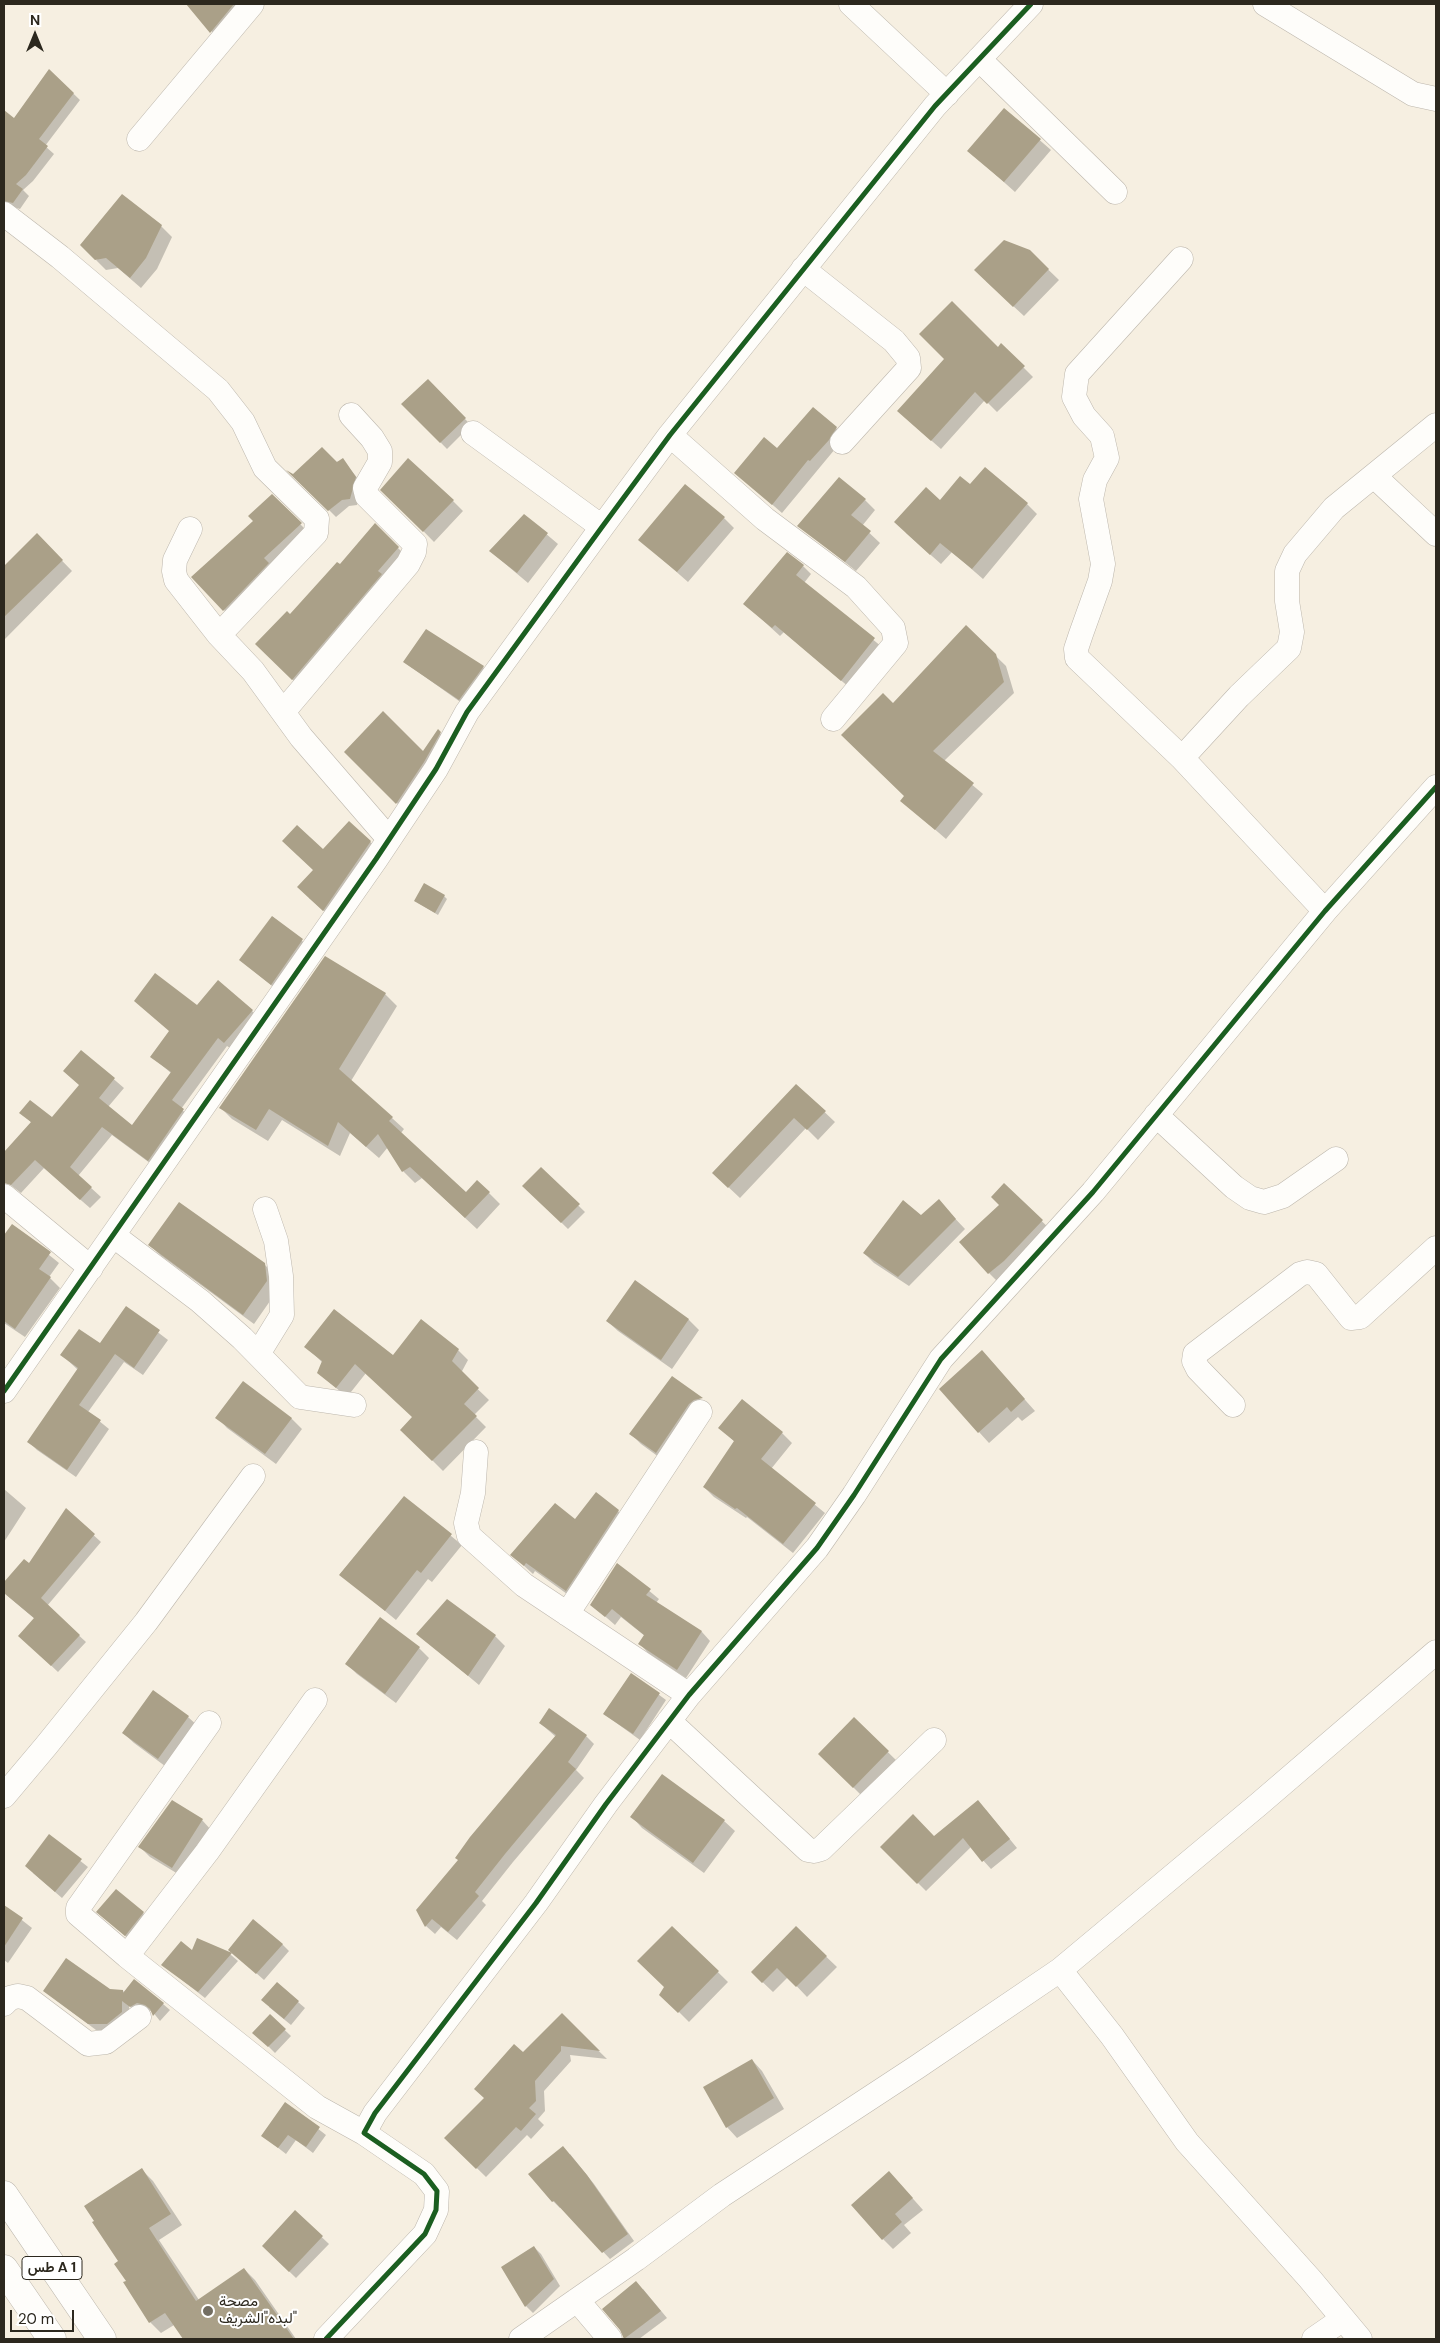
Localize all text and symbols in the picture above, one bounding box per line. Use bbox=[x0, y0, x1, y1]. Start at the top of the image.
north arrow bbox=[10, 10, 60, 60]
text: N bbox=[30, 11, 40, 29]
road number: طس A 1 bbox=[22, 2256, 82, 2280]
place label: مصحة لبده"الشريف" bbox=[219, 2293, 297, 2328]
scale bar bbox=[12, 2300, 76, 2332]
marker: مصحة لبده"الشريف" bbox=[201, 2304, 215, 2318]
text: 20 m bbox=[18, 2309, 54, 2329]

